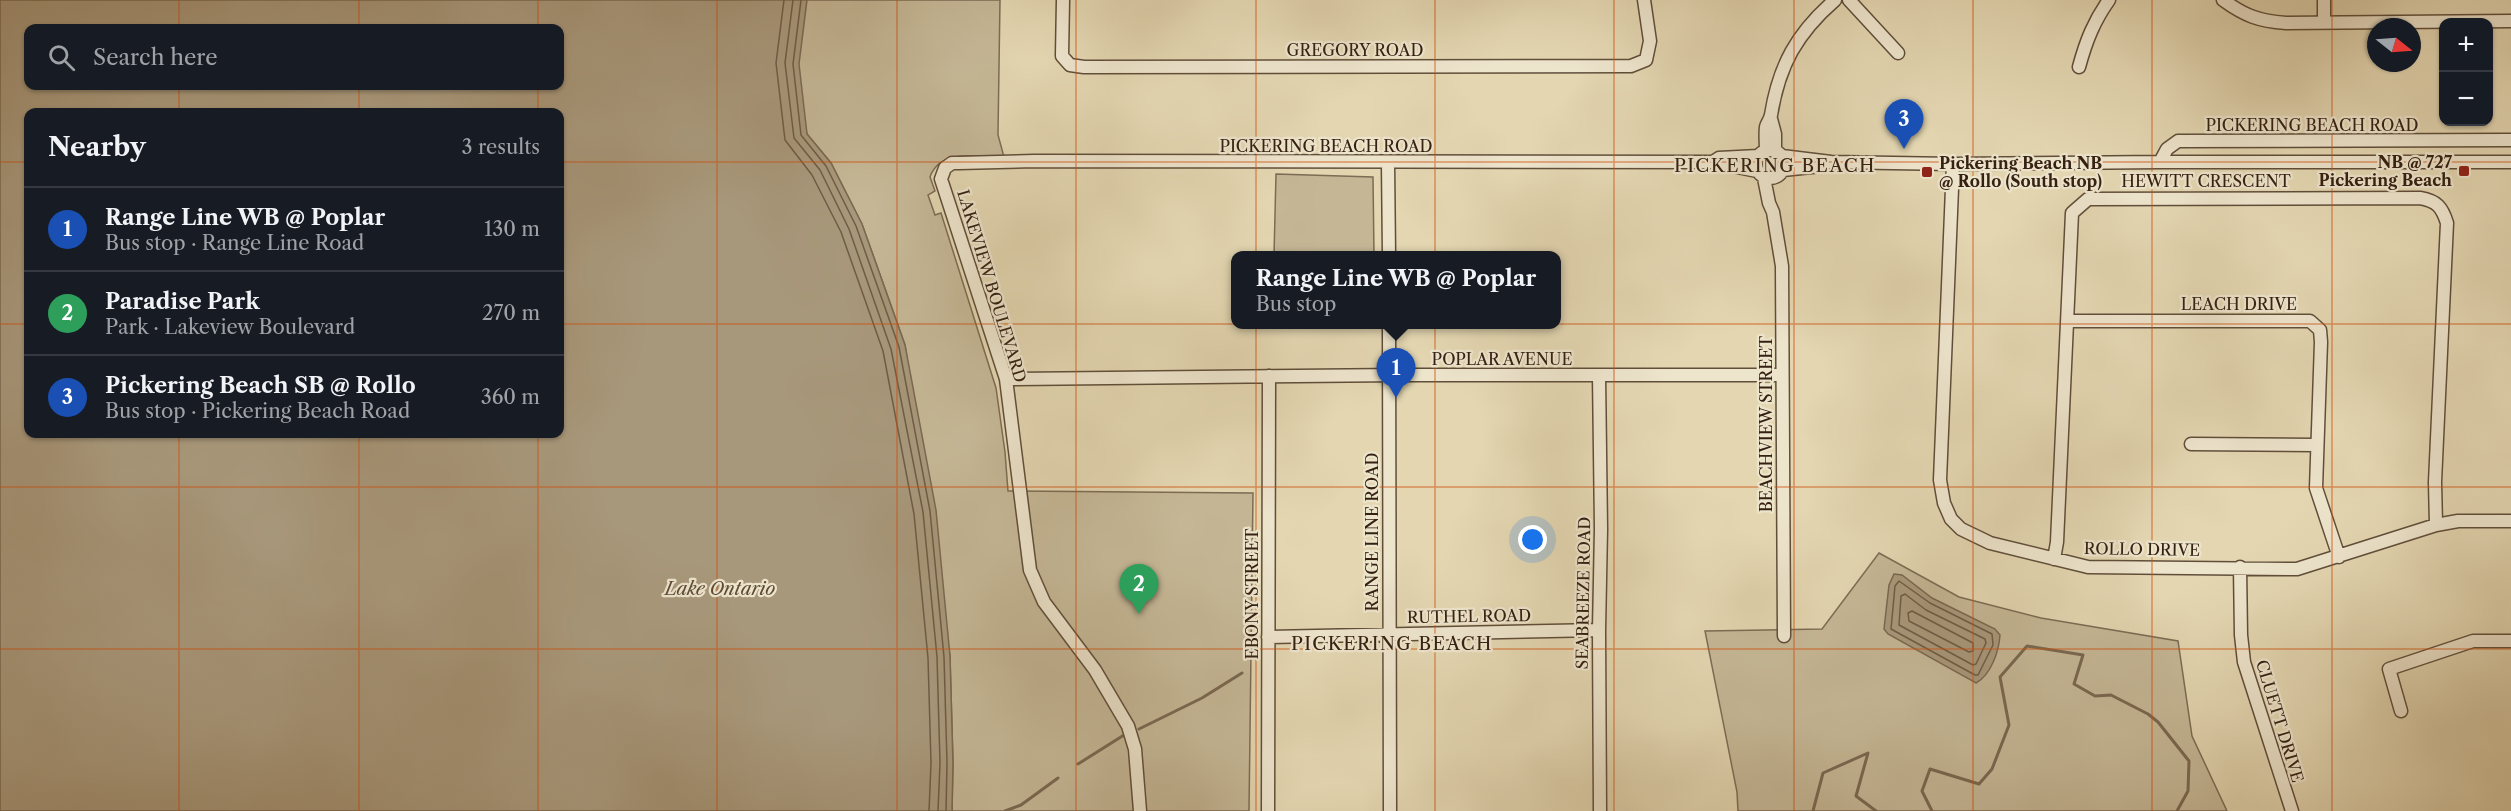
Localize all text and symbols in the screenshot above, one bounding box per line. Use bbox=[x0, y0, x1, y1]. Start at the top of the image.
north arrow bbox=[2367, 18, 2421, 72]
map controls bbox=[2439, 18, 2493, 126]
button: + bbox=[2439, 18, 2493, 72]
search box bbox=[24, 24, 564, 90]
street label: GREGORY ROAD bbox=[1287, 40, 1423, 60]
icon: search bbox=[45, 41, 78, 74]
text: Search here bbox=[93, 44, 218, 71]
button: − bbox=[2439, 72, 2493, 126]
pin: 3 bbox=[1884, 100, 1924, 149]
street label: PICKERING BEACH ROAD bbox=[2205, 115, 2419, 135]
text: Nearby bbox=[48, 131, 146, 163]
text: 3 results bbox=[462, 135, 540, 159]
street label: PICKERING BEACH ROAD bbox=[1219, 136, 1433, 156]
place label: NB @ 727 Pickering Beach bbox=[2319, 152, 2453, 190]
place label: Pickering Beach NB @ Rollo (South stop) bbox=[1939, 153, 2102, 191]
district label: PICKERING BEACH bbox=[1674, 155, 1876, 177]
marker: NB @ 727 Pickering Beach bbox=[2457, 164, 2471, 178]
marker: Pickering Beach NB @ Rollo (South stop) bbox=[1920, 165, 1934, 179]
street label: HEWITT CRESCENT bbox=[2121, 171, 2291, 191]
street label: LAKEVIEW BOULEVARD bbox=[953, 187, 1031, 385]
text: Range Line WB @ Poplar bbox=[105, 204, 385, 231]
text: 1 bbox=[63, 217, 72, 241]
text: 130 m bbox=[484, 217, 540, 241]
text: Bus stop · Range Line Road bbox=[105, 231, 364, 255]
popup bbox=[1231, 251, 1561, 329]
text: Range Line WB @ Poplar bbox=[1256, 265, 1536, 292]
text: Paradise Park bbox=[105, 288, 260, 315]
text: Bus stop bbox=[1256, 292, 1336, 316]
street label: LEACH DRIVE bbox=[2181, 294, 2297, 314]
text: 2 bbox=[62, 301, 73, 325]
text: 270 m bbox=[482, 301, 540, 325]
text: Park · Lakeview Boulevard bbox=[105, 315, 355, 339]
street label: BEACHVIEW STREET bbox=[1756, 336, 1776, 512]
pin: 1 bbox=[1376, 348, 1416, 398]
street label: POPLAR AVENUE bbox=[1432, 349, 1572, 369]
text: Pickering Beach SB @ Rollo bbox=[105, 372, 416, 399]
text: 3 bbox=[62, 385, 73, 409]
text: 360 m bbox=[481, 385, 540, 409]
text: Bus stop · Pickering Beach Road bbox=[105, 399, 410, 423]
street label: RANGE LINE ROAD bbox=[1362, 452, 1382, 611]
street label: SEABREEZE ROAD bbox=[1572, 517, 1594, 669]
your location bbox=[1518, 525, 1547, 554]
street label: EBONY STREET bbox=[1242, 529, 1262, 659]
street label: ROLLO DRIVE bbox=[2084, 538, 2200, 560]
pin: 2 bbox=[1120, 564, 1158, 614]
water label: Lake Ontario bbox=[663, 578, 775, 600]
street label: RUTHEL ROAD bbox=[1407, 605, 1531, 627]
district label: PICKERING BEACH bbox=[1291, 633, 1493, 655]
street label: CLUETT DRIVE bbox=[2252, 657, 2308, 785]

